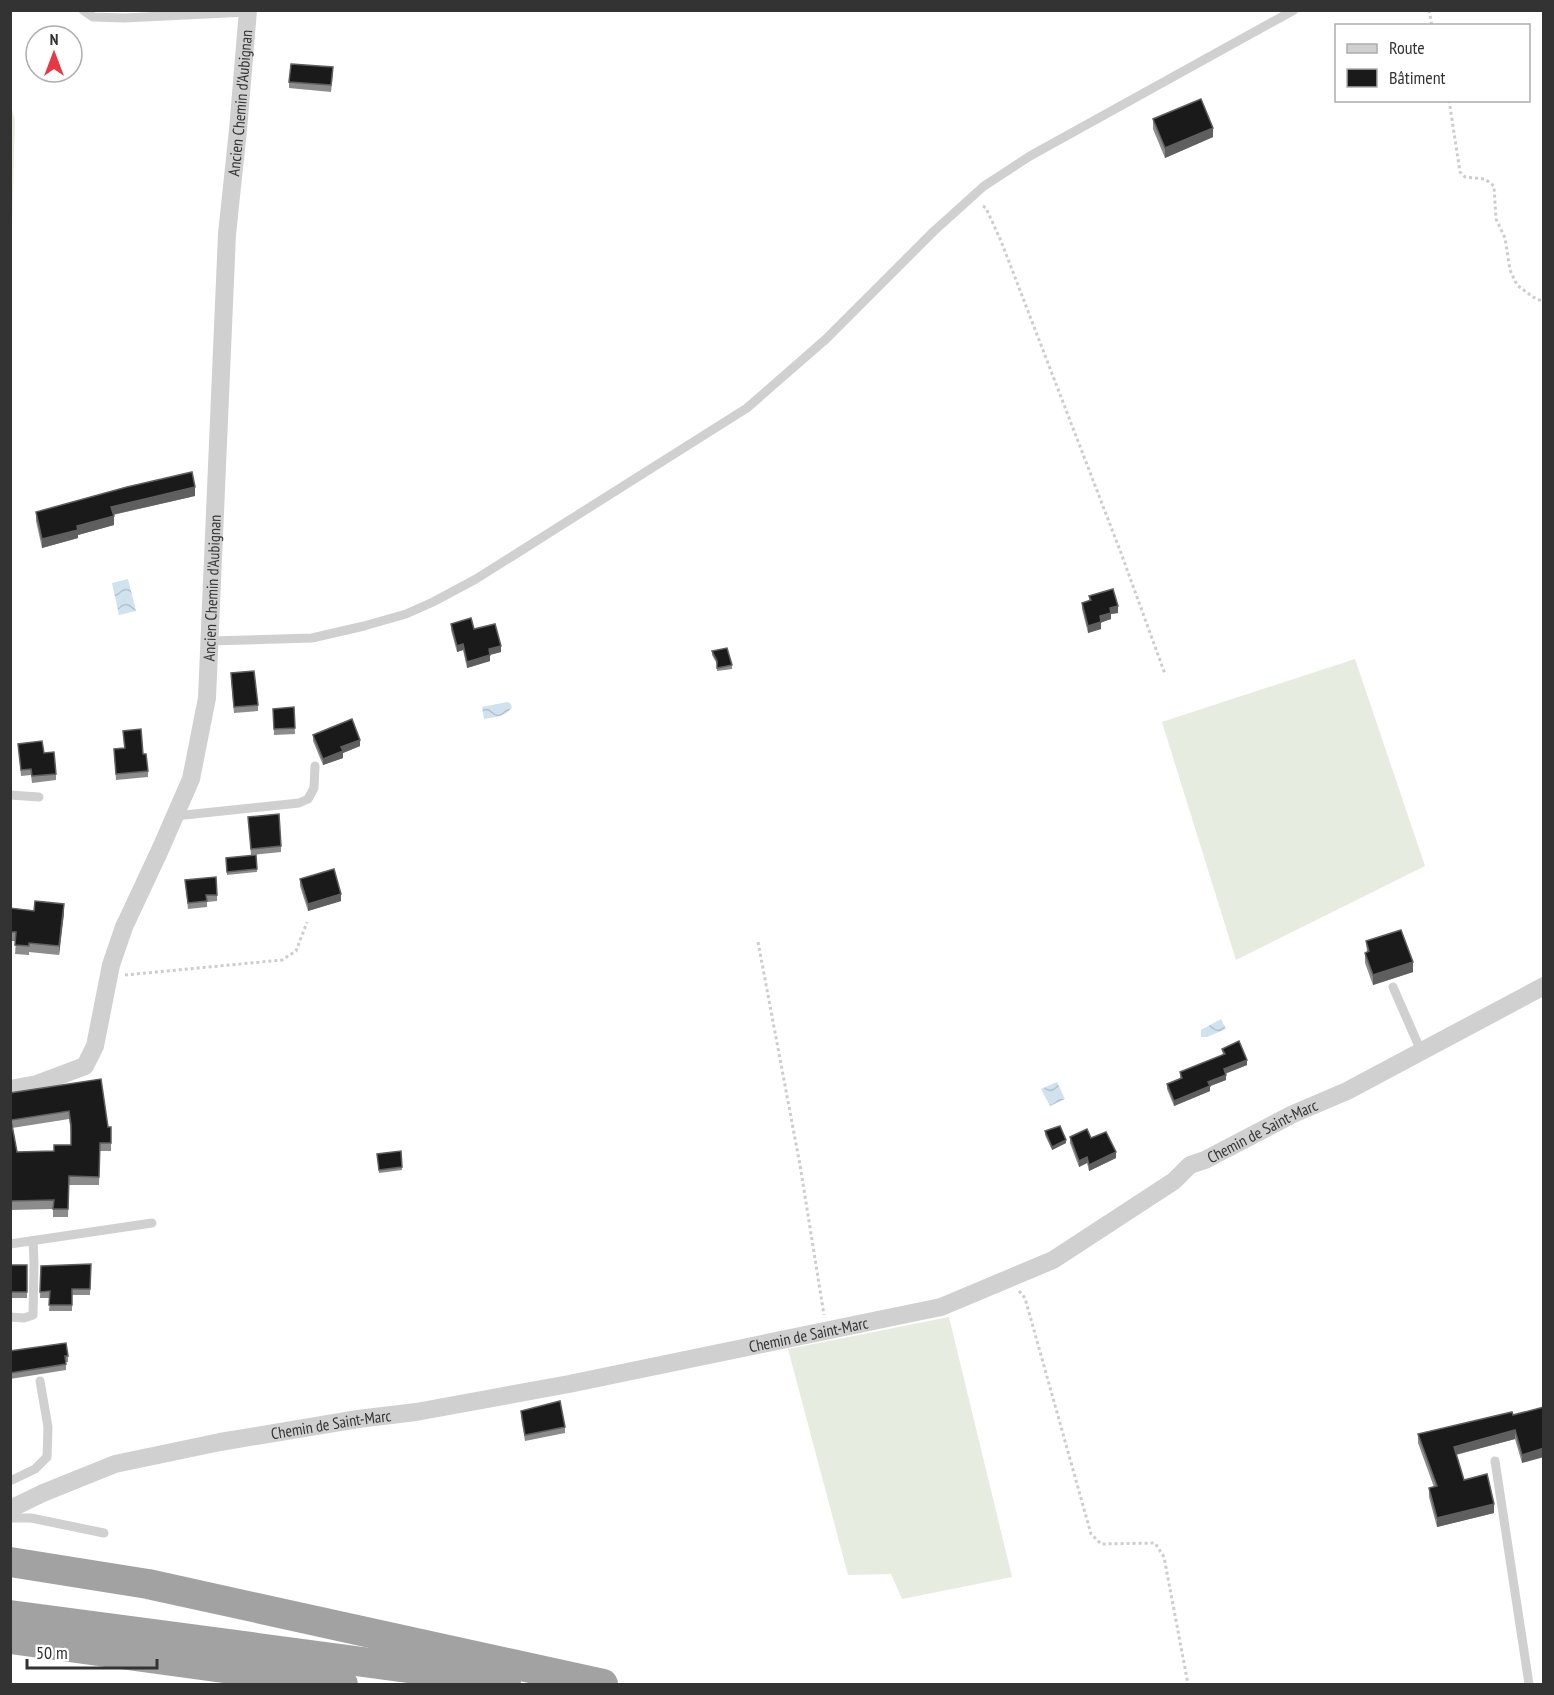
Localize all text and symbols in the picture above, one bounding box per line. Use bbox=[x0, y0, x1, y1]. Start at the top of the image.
north arrow bbox=[24, 24, 84, 84]
legend bbox=[1335, 24, 1530, 102]
text: N bbox=[50, 29, 58, 49]
street label: Ancien Chemin d'Aubignan bbox=[223, 29, 256, 177]
text: Route bbox=[1389, 36, 1425, 59]
text: Bâtiment bbox=[1389, 66, 1446, 89]
street label: Ancien Chemin d'Aubignan bbox=[199, 514, 225, 662]
street label: Chemin de Saint-Marc bbox=[1203, 1095, 1321, 1167]
street label: Chemin de Saint-Marc bbox=[747, 1312, 870, 1357]
street label: Chemin de Saint-Marc bbox=[269, 1405, 393, 1443]
scale bar bbox=[27, 1632, 158, 1670]
text: 50 m bbox=[36, 1641, 68, 1664]

